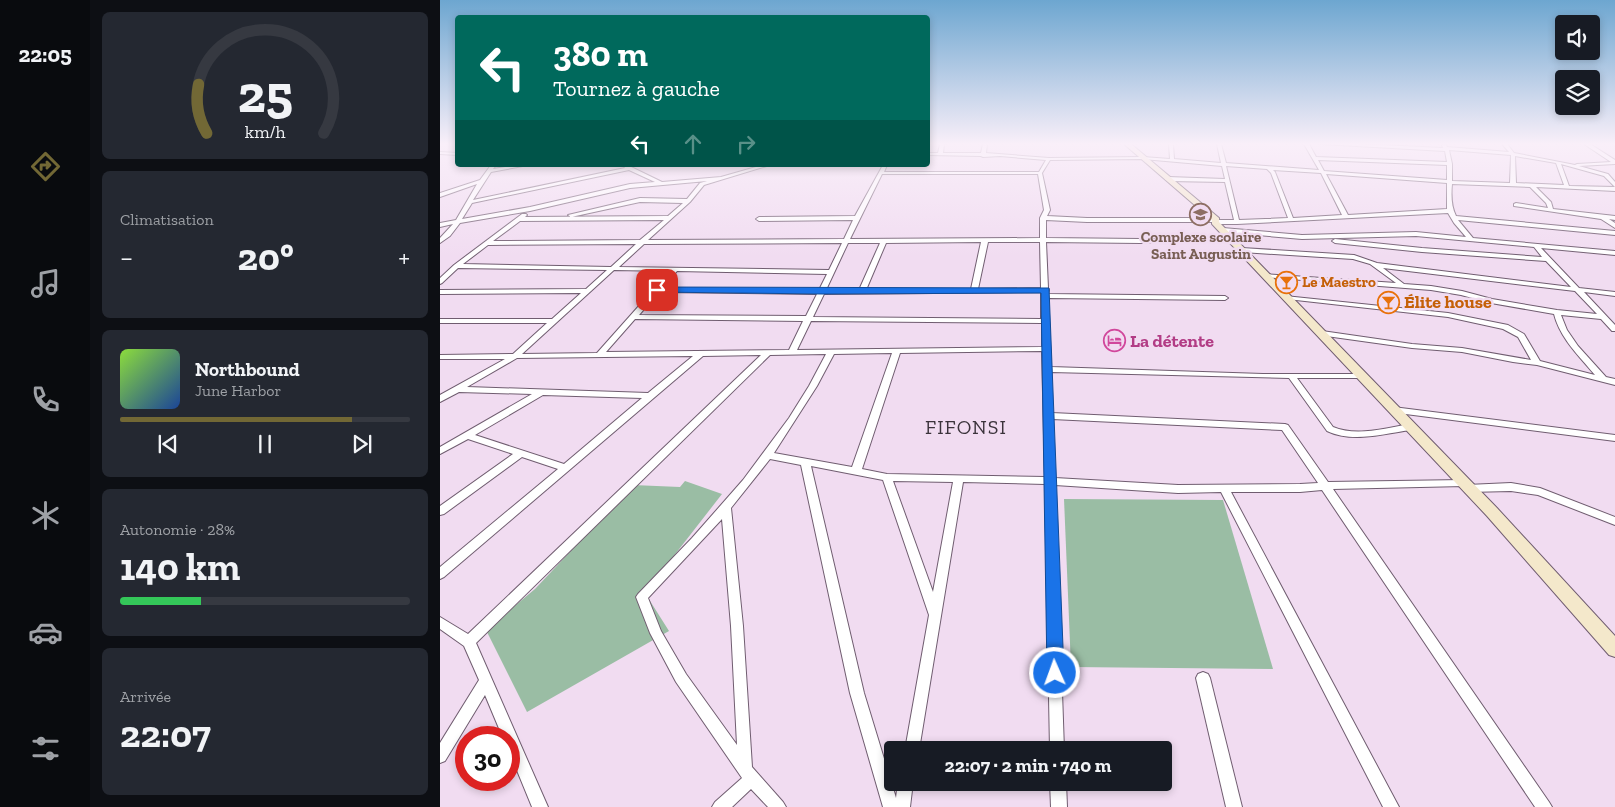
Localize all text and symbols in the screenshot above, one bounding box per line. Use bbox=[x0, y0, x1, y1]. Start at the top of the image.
map controls bbox=[1555, 15, 1600, 115]
button: sound bbox=[1555, 15, 1600, 60]
text: 380 m bbox=[553, 33, 648, 75]
icon: left bbox=[470, 35, 535, 100]
text: 22:05 bbox=[18, 41, 72, 68]
text: 25 bbox=[237, 63, 293, 125]
button: layers bbox=[1555, 70, 1600, 115]
text: Tournez à gauche bbox=[553, 75, 720, 102]
text: km/h bbox=[245, 121, 285, 143]
icon: left bbox=[626, 130, 654, 158]
icon: ahead bbox=[679, 130, 707, 158]
icon: right bbox=[732, 130, 760, 158]
icon: directions bbox=[28, 149, 63, 184]
school or university icon: Complexe scolaire Saint Augustin bbox=[1189, 202, 1213, 226]
text: Climatisation bbox=[120, 210, 214, 229]
place label: Complexe scolaire Saint Augustin bbox=[1141, 228, 1261, 263]
text: 20° bbox=[238, 234, 294, 280]
text: − bbox=[120, 241, 133, 274]
text: + bbox=[398, 241, 410, 274]
icon: music bbox=[28, 266, 63, 301]
pin bbox=[636, 269, 678, 311]
bar icon: Le Maestro bbox=[1274, 270, 1298, 294]
place label: Le Maestro bbox=[1302, 273, 1376, 291]
icon: arrive bbox=[643, 276, 671, 304]
bar icon: Élite house bbox=[1376, 290, 1400, 314]
place label: Élite house bbox=[1404, 291, 1492, 313]
hotel icon: La détente bbox=[1102, 329, 1126, 353]
place label: La détente bbox=[1130, 330, 1214, 352]
text: Northbound bbox=[195, 358, 300, 381]
text: June Harbor bbox=[195, 381, 281, 400]
icon: phone bbox=[28, 382, 63, 417]
district label: FIFONSI bbox=[925, 415, 1007, 439]
icon: previous bbox=[154, 430, 182, 458]
icon: pause bbox=[251, 430, 279, 458]
icon: next bbox=[348, 430, 376, 458]
icon: climate bbox=[28, 498, 63, 533]
text: Autonomie · 28% bbox=[120, 520, 235, 539]
text: 140 km bbox=[120, 544, 240, 590]
icon: car bbox=[28, 615, 63, 650]
position arrow bbox=[1028, 646, 1080, 698]
text: Arrivée bbox=[120, 687, 171, 706]
text: 22:07 bbox=[120, 711, 211, 757]
speed limit sign: 30 bbox=[455, 726, 520, 791]
icon: filters bbox=[28, 731, 63, 766]
text: 22:07 · 2 min · 740 m bbox=[945, 754, 1111, 777]

